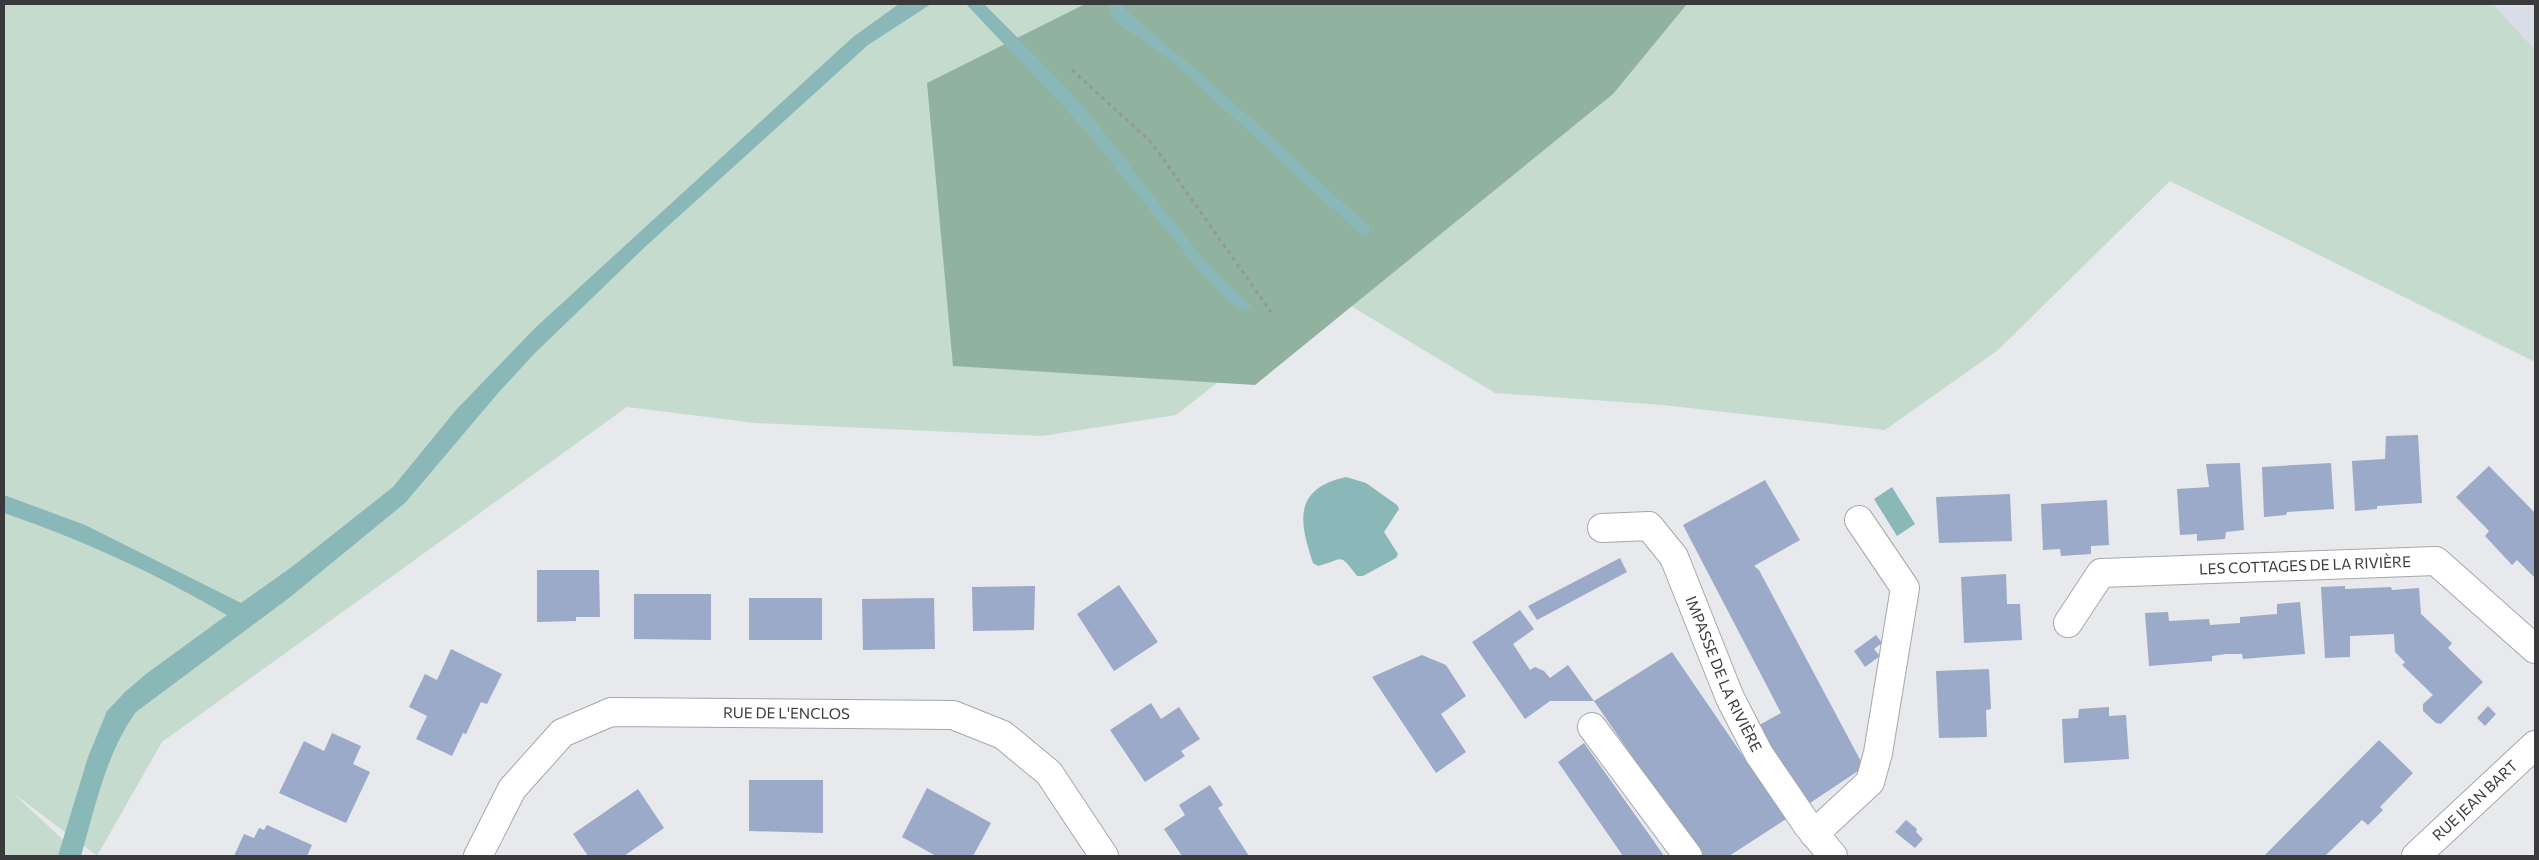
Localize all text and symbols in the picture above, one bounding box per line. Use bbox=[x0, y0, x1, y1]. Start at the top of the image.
street label: LES COTTAGES DE LA RIVIÈRE bbox=[2199, 552, 2411, 577]
street label: IMPASSE DE LA RIVIÈRE bbox=[1682, 593, 1766, 755]
street label: RUE DE L'ENCLOS bbox=[723, 703, 850, 722]
street label: RUE JEAN BART bbox=[2428, 756, 2521, 844]

